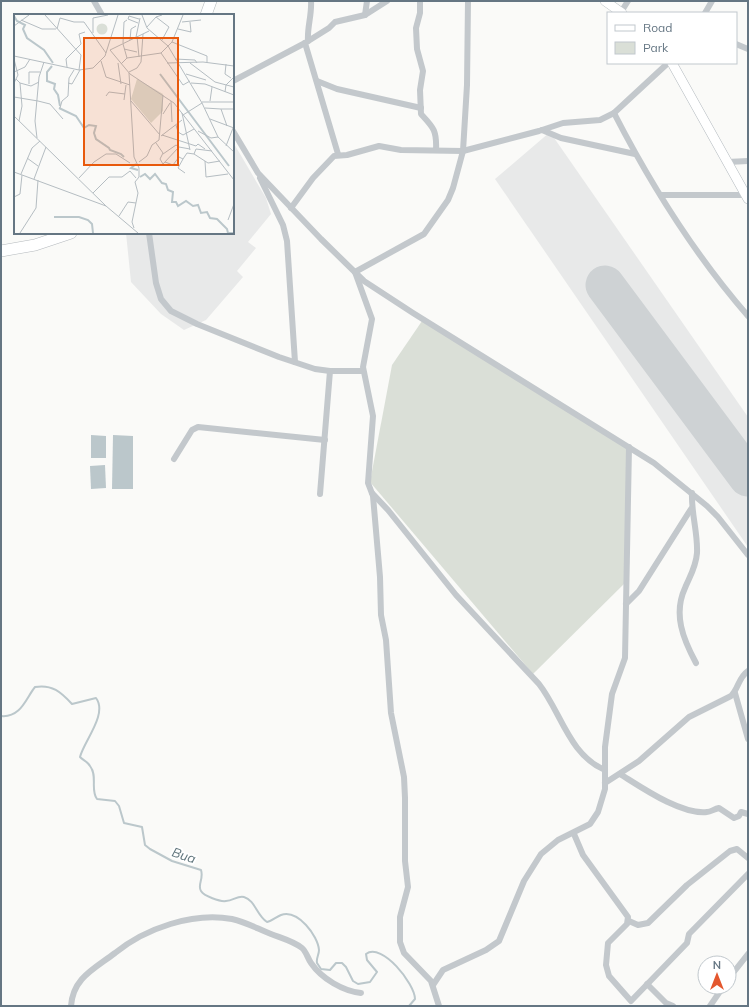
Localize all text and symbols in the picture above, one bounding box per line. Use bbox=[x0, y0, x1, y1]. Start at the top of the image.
legend bbox=[607, 12, 737, 64]
inset map bbox=[14, 14, 234, 234]
text: Road bbox=[643, 20, 672, 35]
text: Park bbox=[643, 40, 669, 55]
water label: Bua bbox=[170, 844, 198, 867]
north arrow bbox=[697, 955, 737, 995]
text: N bbox=[713, 958, 721, 972]

